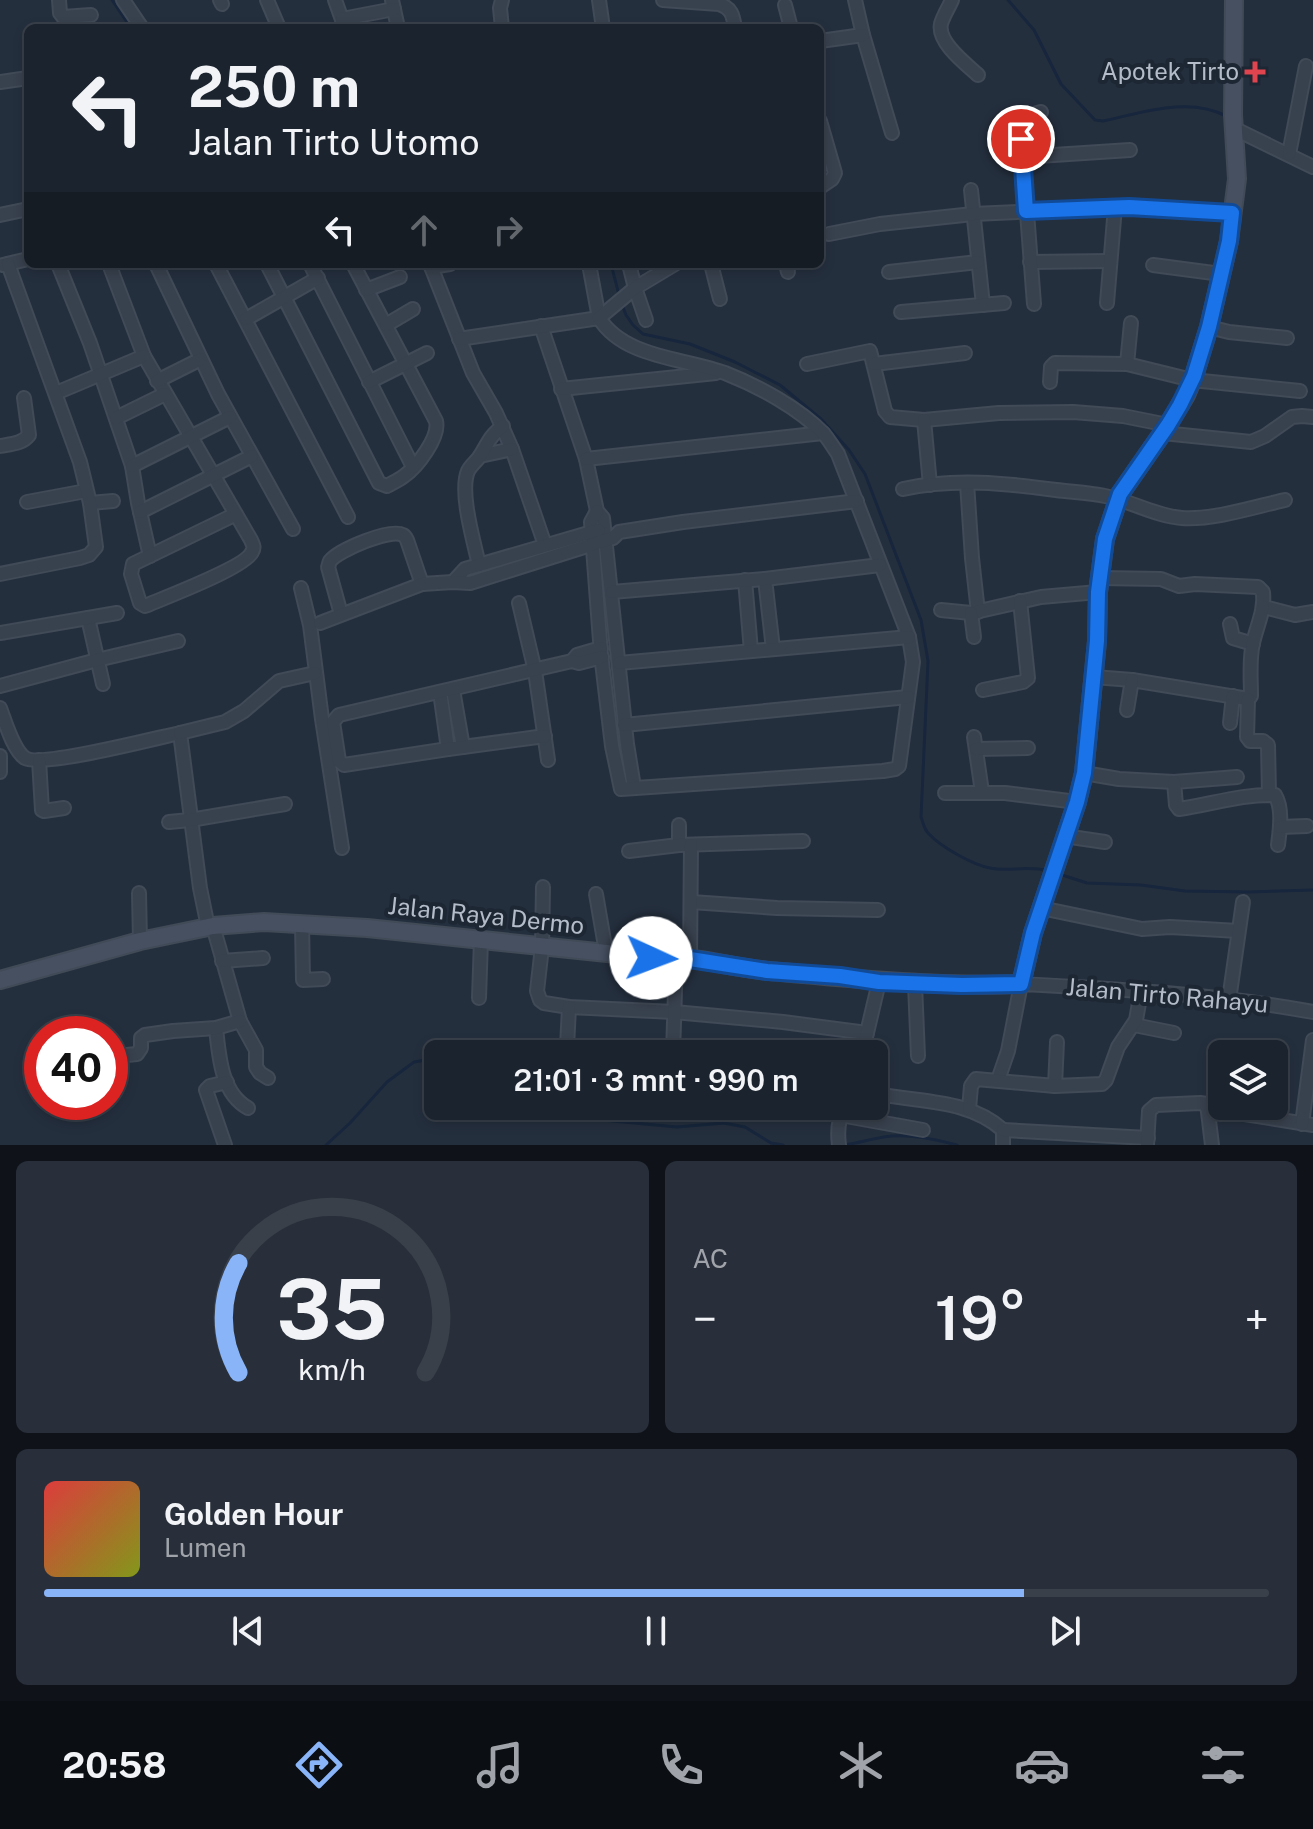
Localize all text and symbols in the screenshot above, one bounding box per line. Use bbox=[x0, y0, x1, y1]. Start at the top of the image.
text: 250 m bbox=[188, 54, 360, 120]
icon: left bbox=[56, 56, 160, 160]
place label: Apotek Tirto bbox=[1101, 57, 1239, 85]
marker: Apotek Tirto bbox=[1246, 63, 1264, 81]
pin bbox=[987, 105, 1055, 173]
icon: arrive bbox=[999, 117, 1043, 161]
text: Jalan Tirto Utomo bbox=[188, 121, 480, 163]
icon: left bbox=[318, 208, 362, 252]
icon: ahead bbox=[402, 208, 446, 252]
icon: right bbox=[486, 208, 530, 252]
street label: Jalan Raya Dermo bbox=[387, 891, 586, 939]
position arrow bbox=[609, 916, 693, 1000]
street label: Jalan Tirto Rahayu bbox=[1065, 972, 1269, 1018]
speed limit sign: 40 bbox=[24, 1016, 128, 1120]
map controls bbox=[1208, 1040, 1288, 1120]
button: layers bbox=[1208, 1040, 1288, 1120]
text: 21:01 · 3 mnt · 990 m bbox=[513, 1062, 799, 1098]
text: AC bbox=[693, 1243, 728, 1274]
text: 35 bbox=[277, 1260, 388, 1358]
text: 19° bbox=[935, 1283, 1027, 1354]
text: − bbox=[693, 1293, 717, 1345]
text: + bbox=[1245, 1293, 1269, 1345]
text: km/h bbox=[299, 1353, 366, 1386]
text: Golden Hour bbox=[164, 1496, 343, 1532]
text: Lumen bbox=[164, 1532, 247, 1563]
icon: previous bbox=[226, 1609, 270, 1653]
icon: pause bbox=[634, 1609, 678, 1653]
icon: next bbox=[1043, 1609, 1087, 1653]
icon: directions bbox=[291, 1737, 347, 1793]
icon: music bbox=[472, 1737, 528, 1793]
icon: phone bbox=[653, 1737, 709, 1793]
icon: climate bbox=[833, 1737, 889, 1793]
icon: car bbox=[1014, 1737, 1070, 1793]
icon: filters bbox=[1195, 1737, 1251, 1793]
text: 20:58 bbox=[62, 1744, 167, 1786]

